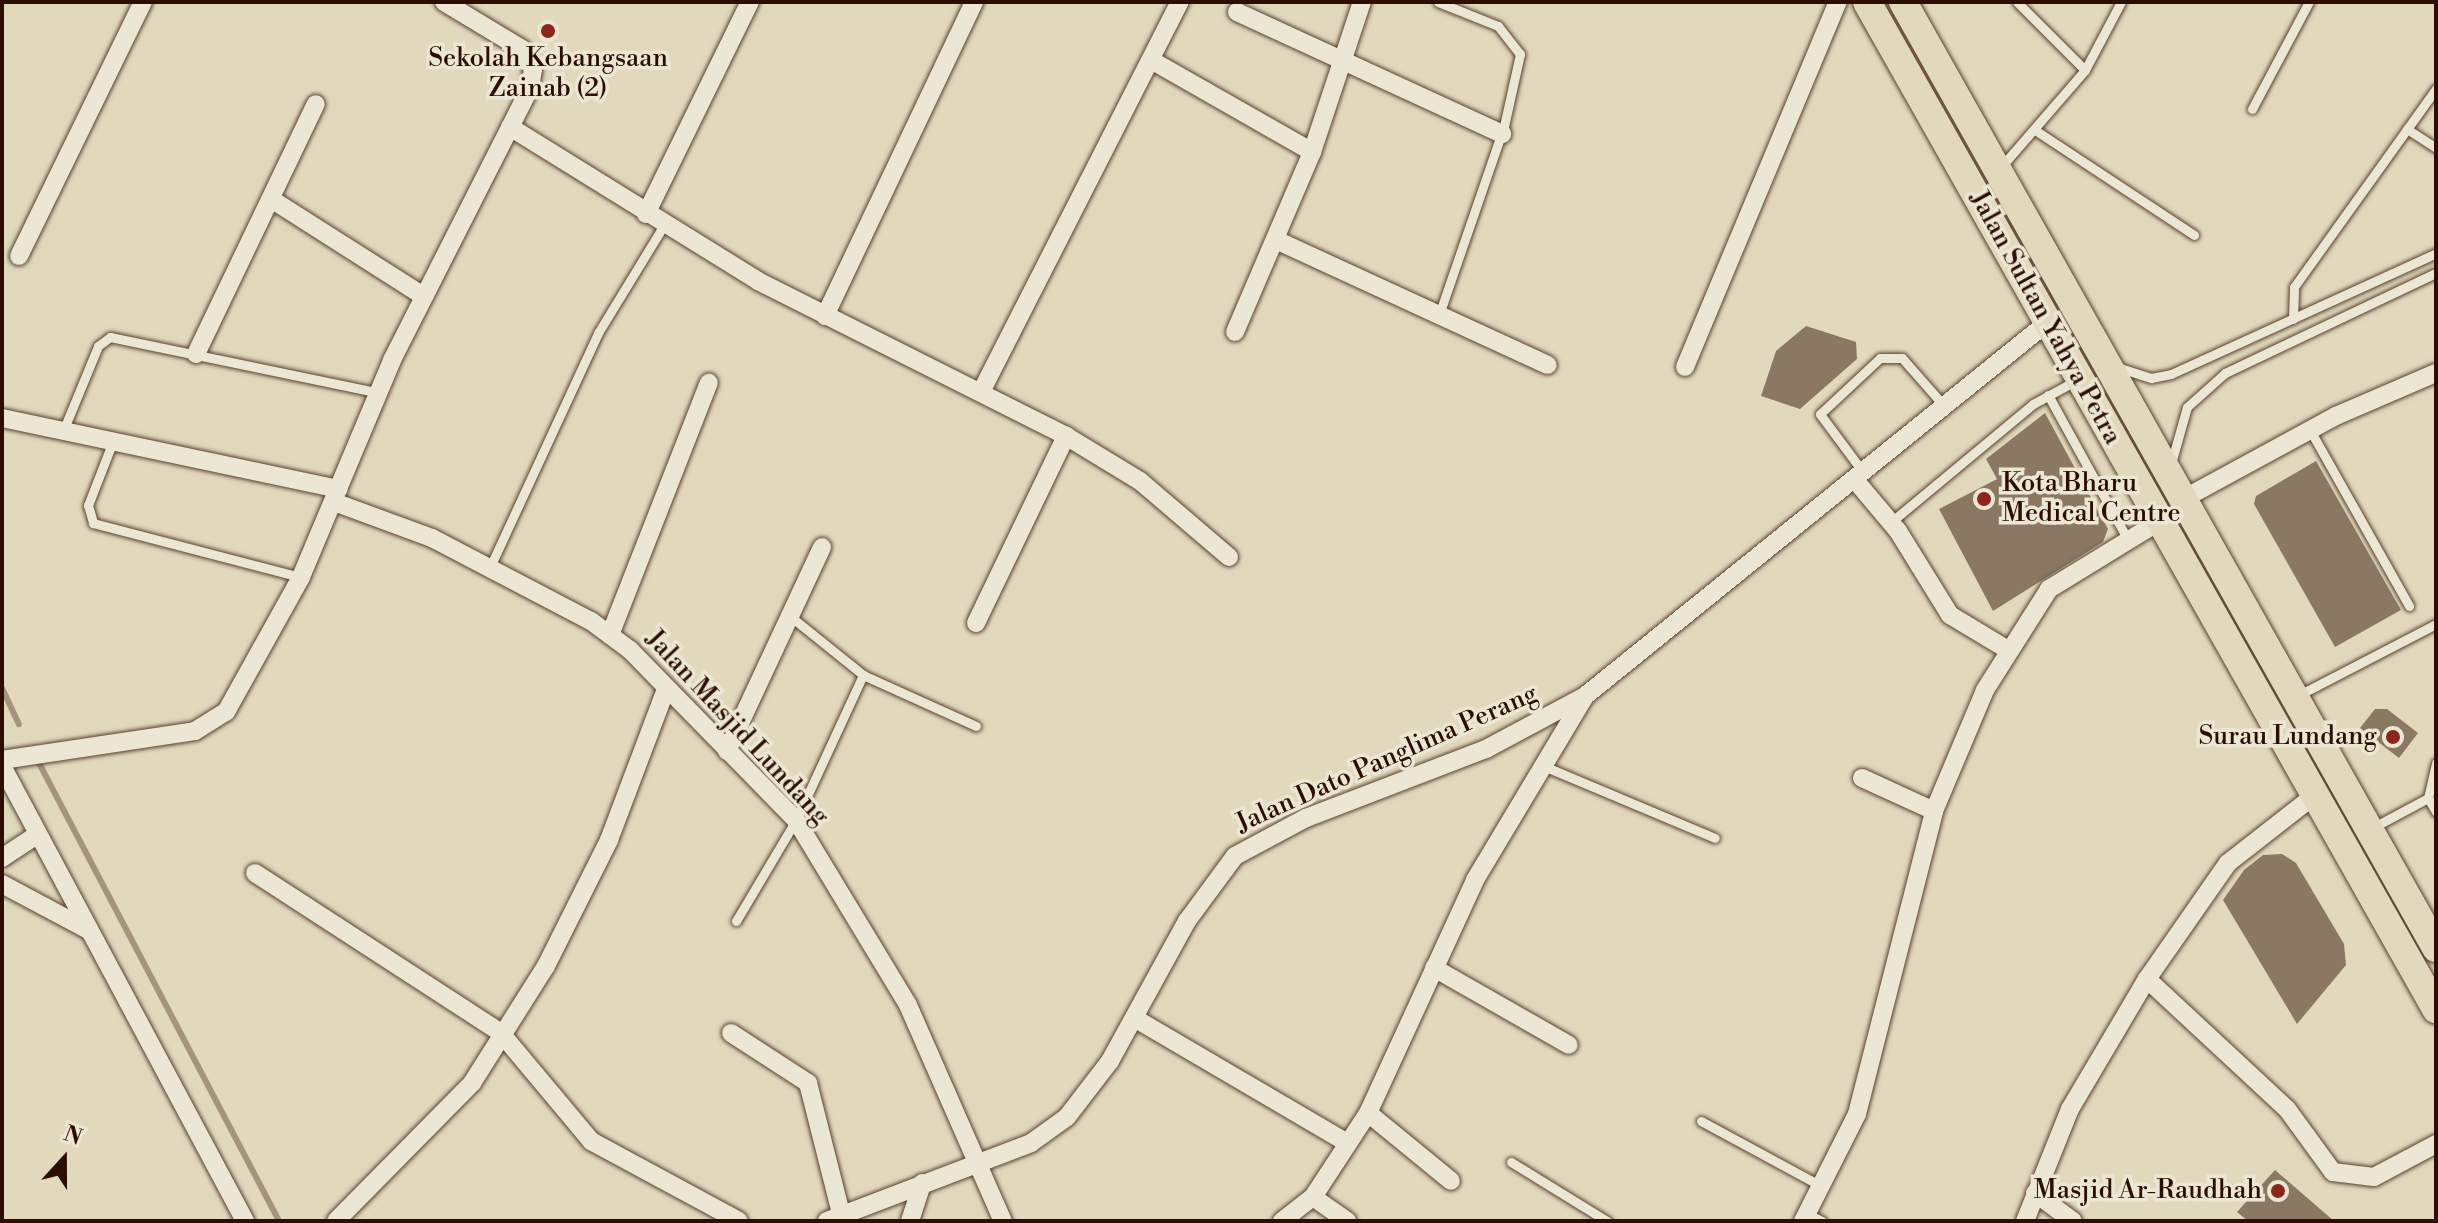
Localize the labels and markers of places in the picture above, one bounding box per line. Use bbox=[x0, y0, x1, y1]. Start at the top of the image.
marker: Sekolah Kebangsaan Zainab (2) bbox=[539, 22, 557, 40]
place label: Sekolah Kebangsaan Zainab (2) bbox=[428, 43, 668, 104]
place label: Kota Bharu Medical Centre bbox=[2002, 468, 2181, 530]
marker: Kota Bharu Medical Centre bbox=[1973, 488, 1995, 510]
place label: Surau Lundang bbox=[2198, 721, 2377, 753]
marker: Surau Lundang bbox=[2384, 728, 2402, 746]
place label: Masjid Ar-Raudhah bbox=[2034, 1175, 2262, 1207]
marker: Masjid Ar-Raudhah bbox=[2269, 1182, 2287, 1200]

